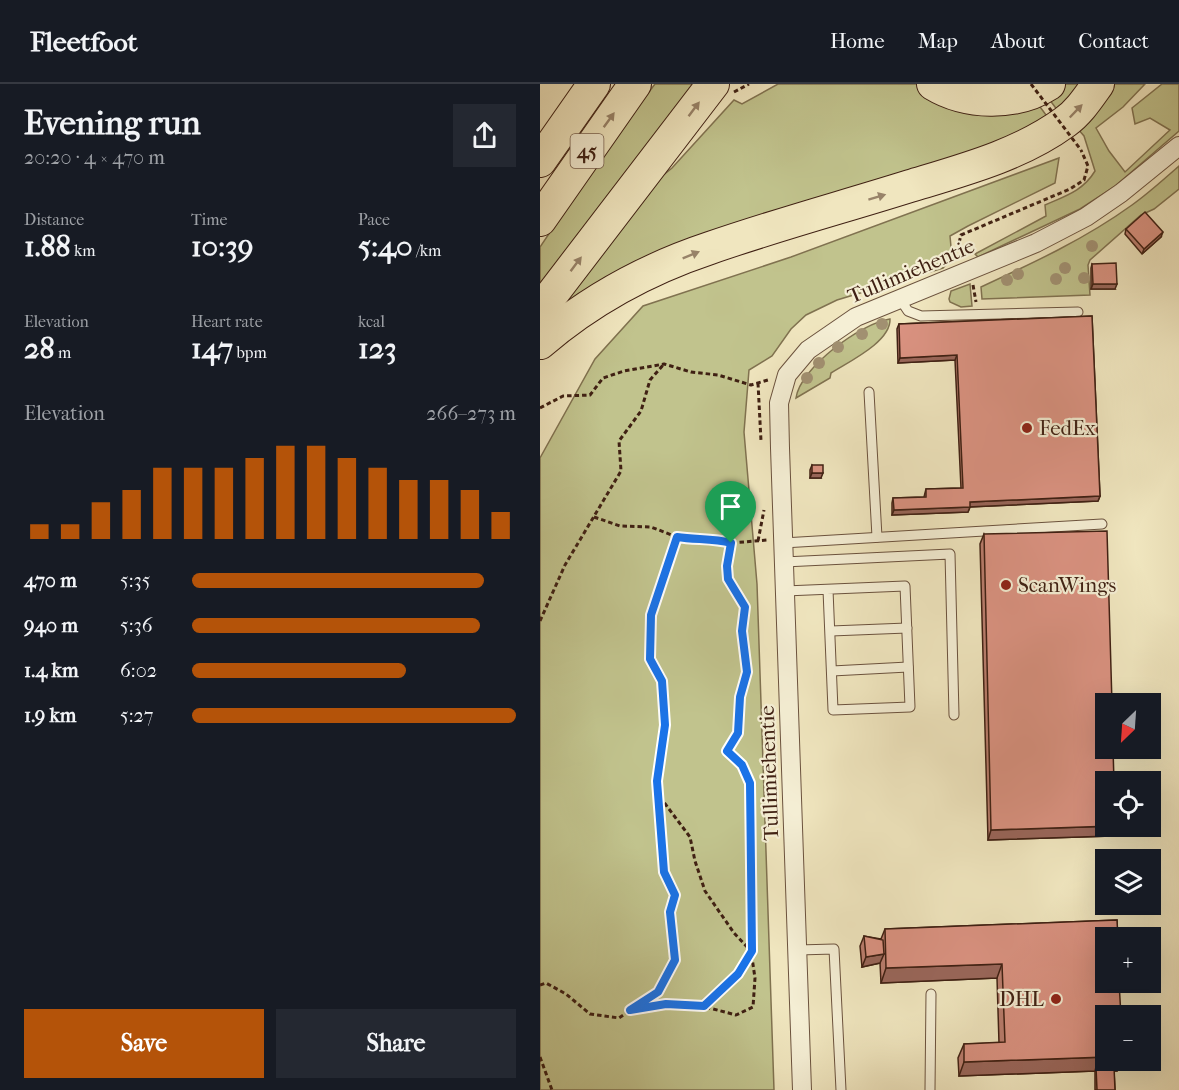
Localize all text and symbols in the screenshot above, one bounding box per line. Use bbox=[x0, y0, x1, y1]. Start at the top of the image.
text: Fleetfoot bbox=[30, 25, 138, 58]
text: Home bbox=[830, 29, 885, 53]
text: Map bbox=[918, 29, 958, 53]
text: About bbox=[991, 29, 1045, 53]
text: Contact bbox=[1078, 29, 1149, 53]
one-way arrow bbox=[688, 101, 700, 117]
text: Evening run bbox=[24, 104, 201, 143]
button: share bbox=[453, 104, 516, 167]
one-way arrow bbox=[1069, 104, 1083, 118]
one-way arrow bbox=[603, 112, 615, 128]
road number: 45 bbox=[570, 134, 603, 168]
text: 20:20 · 4 × 470 m bbox=[24, 146, 165, 169]
one-way arrow bbox=[868, 191, 886, 201]
text: Distance bbox=[24, 210, 84, 229]
text: Time bbox=[191, 210, 227, 229]
text: Pace bbox=[358, 210, 390, 229]
text: 1.88 bbox=[24, 229, 71, 264]
text: 10:39 bbox=[191, 229, 253, 264]
text: 5:40 bbox=[358, 229, 413, 264]
street label: Tullimiehentie bbox=[844, 234, 978, 308]
text: km bbox=[71, 241, 96, 260]
text: /km bbox=[413, 241, 441, 260]
one-way arrow bbox=[683, 250, 701, 260]
one-way arrow bbox=[569, 256, 581, 271]
text: Elevation bbox=[24, 312, 89, 331]
text: Heart rate bbox=[191, 312, 263, 331]
text: kcal bbox=[358, 312, 385, 331]
text: 28 bbox=[24, 331, 55, 366]
text: 147 bbox=[191, 331, 233, 366]
text: 123 bbox=[358, 331, 396, 366]
text: m bbox=[55, 343, 71, 362]
text: bpm bbox=[233, 343, 267, 362]
text: Elevation bbox=[24, 402, 105, 425]
text: 266–273 m bbox=[426, 402, 516, 425]
place label: FedEx bbox=[1039, 416, 1096, 440]
marker: FedEx bbox=[1020, 421, 1034, 435]
pin bbox=[705, 481, 756, 543]
icon: arrive bbox=[714, 490, 747, 523]
text: 470 m bbox=[24, 569, 77, 592]
text: 5:35 bbox=[120, 569, 150, 592]
place label: ScanWings bbox=[1018, 573, 1116, 597]
marker: ScanWings bbox=[999, 578, 1013, 592]
text: 940 m bbox=[24, 614, 78, 637]
text: 5:36 bbox=[120, 614, 153, 637]
text: 1.4 km bbox=[24, 659, 79, 682]
text: 6:02 bbox=[120, 659, 157, 682]
north arrow bbox=[1095, 693, 1161, 759]
map controls bbox=[1095, 693, 1161, 1071]
text: 1.9 km bbox=[24, 704, 76, 727]
text: 5:27 bbox=[120, 704, 153, 727]
street label: Tullimiehentie bbox=[755, 705, 783, 841]
button: locate bbox=[1095, 771, 1161, 837]
button: layers bbox=[1095, 849, 1161, 915]
button: + bbox=[1095, 927, 1161, 993]
place label: DHL bbox=[999, 987, 1044, 1011]
marker: DHL bbox=[1049, 992, 1063, 1006]
button: − bbox=[1095, 1005, 1161, 1071]
button: Save bbox=[24, 1009, 264, 1078]
button: Share bbox=[276, 1009, 516, 1078]

